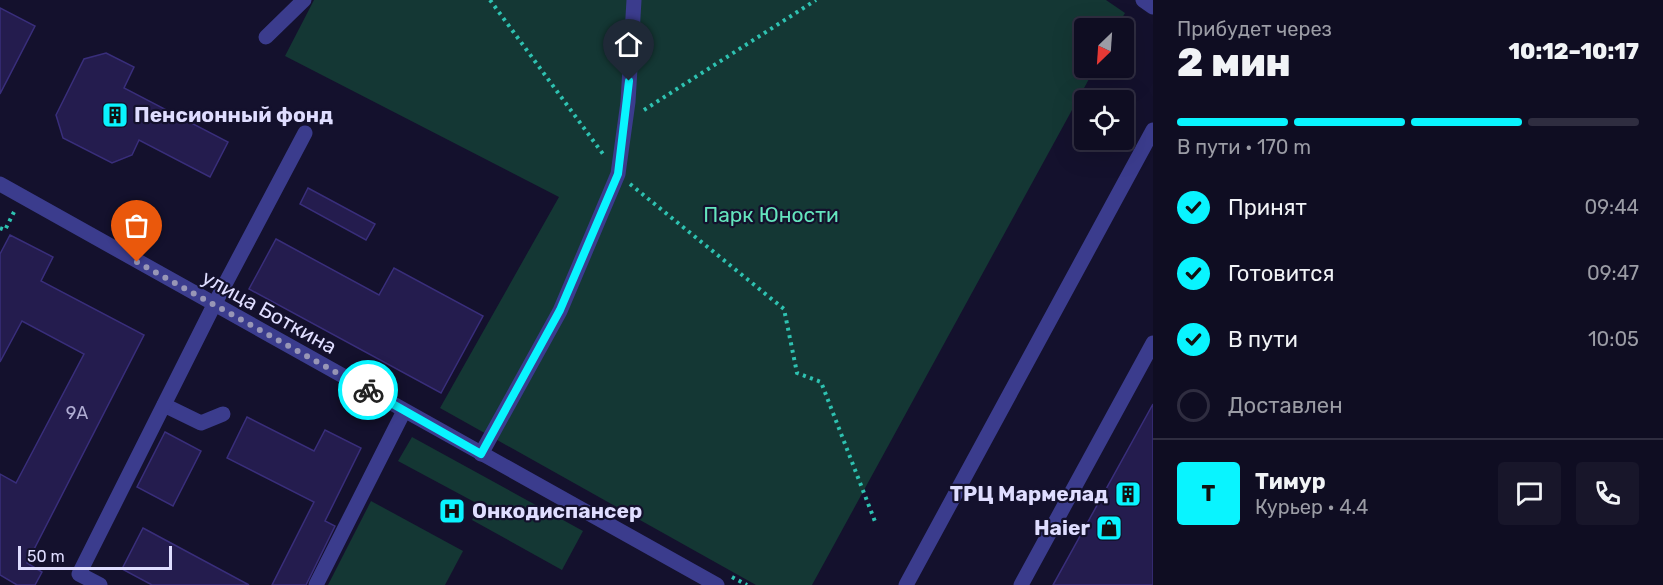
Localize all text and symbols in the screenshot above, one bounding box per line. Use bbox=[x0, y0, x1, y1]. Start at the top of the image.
text: Прибудет через bbox=[1177, 17, 1332, 41]
north arrow bbox=[1074, 18, 1134, 78]
map controls bbox=[1074, 18, 1134, 150]
pin bbox=[603, 19, 654, 81]
icon: home bbox=[612, 28, 645, 61]
text: 10:12–10:17 bbox=[1508, 38, 1639, 65]
text: 2 мин bbox=[1177, 40, 1291, 86]
button: locate bbox=[1074, 90, 1134, 150]
building icon: Пенсионный фонд bbox=[100, 100, 130, 130]
place label: Пенсионный фонд bbox=[134, 102, 333, 127]
text: В пути · 170 m bbox=[1177, 135, 1311, 159]
icon: check bbox=[1177, 191, 1210, 224]
text: Принят bbox=[1228, 194, 1307, 221]
text: 09:44 bbox=[1584, 195, 1639, 219]
pin bbox=[111, 200, 162, 262]
park label: Парк Юности bbox=[703, 202, 839, 227]
icon: bag bbox=[120, 209, 153, 242]
icon: check bbox=[1177, 257, 1210, 290]
text: Готовится bbox=[1228, 260, 1334, 287]
text: 09:47 bbox=[1587, 261, 1639, 285]
street label: улица Боткина bbox=[197, 264, 341, 359]
icon: check bbox=[1177, 323, 1210, 356]
text: В пути bbox=[1228, 326, 1298, 353]
text: 10:05 bbox=[1588, 327, 1639, 351]
courier bbox=[338, 360, 398, 420]
icon: bike bbox=[352, 374, 385, 407]
text: Доставлен bbox=[1228, 392, 1343, 419]
house number: 9А bbox=[66, 402, 88, 424]
button: chat bbox=[1498, 462, 1561, 525]
button: phone bbox=[1576, 462, 1639, 525]
text: Тимур bbox=[1255, 468, 1326, 495]
building icon: ТРЦ Мармелад bbox=[1113, 479, 1143, 509]
text: Т bbox=[1202, 480, 1215, 507]
place label: ТРЦ Мармелад bbox=[950, 481, 1108, 506]
text: Курьер · 4.4 bbox=[1255, 495, 1368, 519]
hospital icon: Онкодиспансер bbox=[437, 496, 467, 526]
place label: Онкодиспансер bbox=[472, 498, 642, 523]
shop icon: Haier bbox=[1094, 513, 1124, 543]
place label: Haier bbox=[1034, 515, 1090, 540]
scale bar bbox=[18, 543, 172, 570]
text: 50 m bbox=[27, 547, 65, 566]

